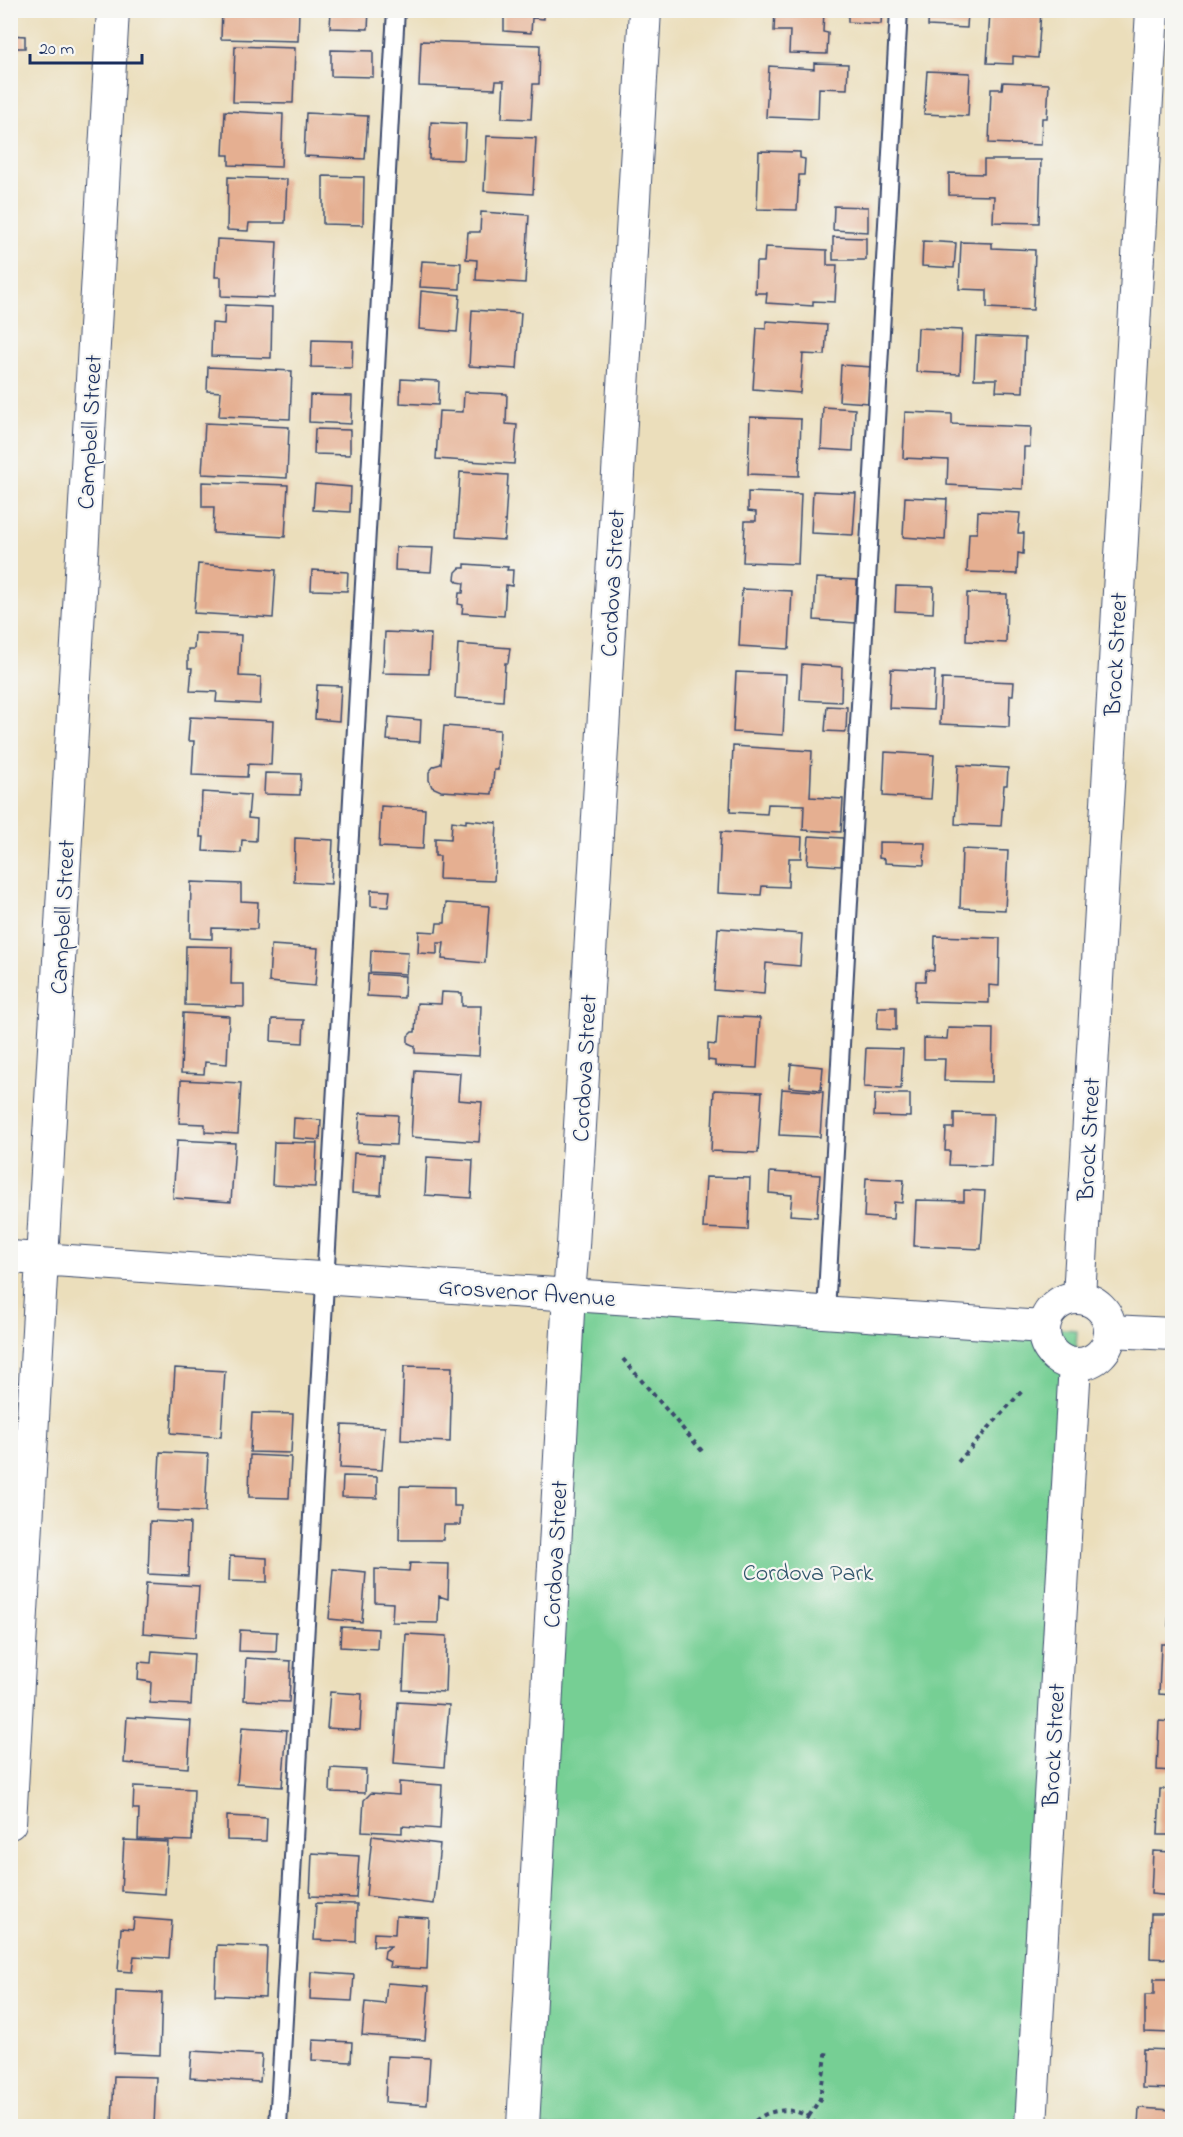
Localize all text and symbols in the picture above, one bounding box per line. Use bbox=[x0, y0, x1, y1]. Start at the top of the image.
scale bar bbox=[30, 27, 142, 65]
text: 20 m bbox=[39, 37, 74, 63]
street label: Campbell Street bbox=[70, 354, 113, 510]
street label: Cordova Street bbox=[593, 508, 636, 658]
street label: Brock Street bbox=[1097, 591, 1138, 718]
street label: Campbell Street bbox=[43, 839, 86, 995]
street label: Cordova Street bbox=[565, 993, 608, 1143]
street label: Brock Street bbox=[1070, 1076, 1111, 1203]
street label: Grosvenor Avenue bbox=[437, 1271, 617, 1318]
street label: Cordova Street bbox=[536, 1479, 579, 1629]
park label: Cordova Park bbox=[743, 1557, 874, 1592]
street label: Brock Street bbox=[1035, 1682, 1076, 1809]

